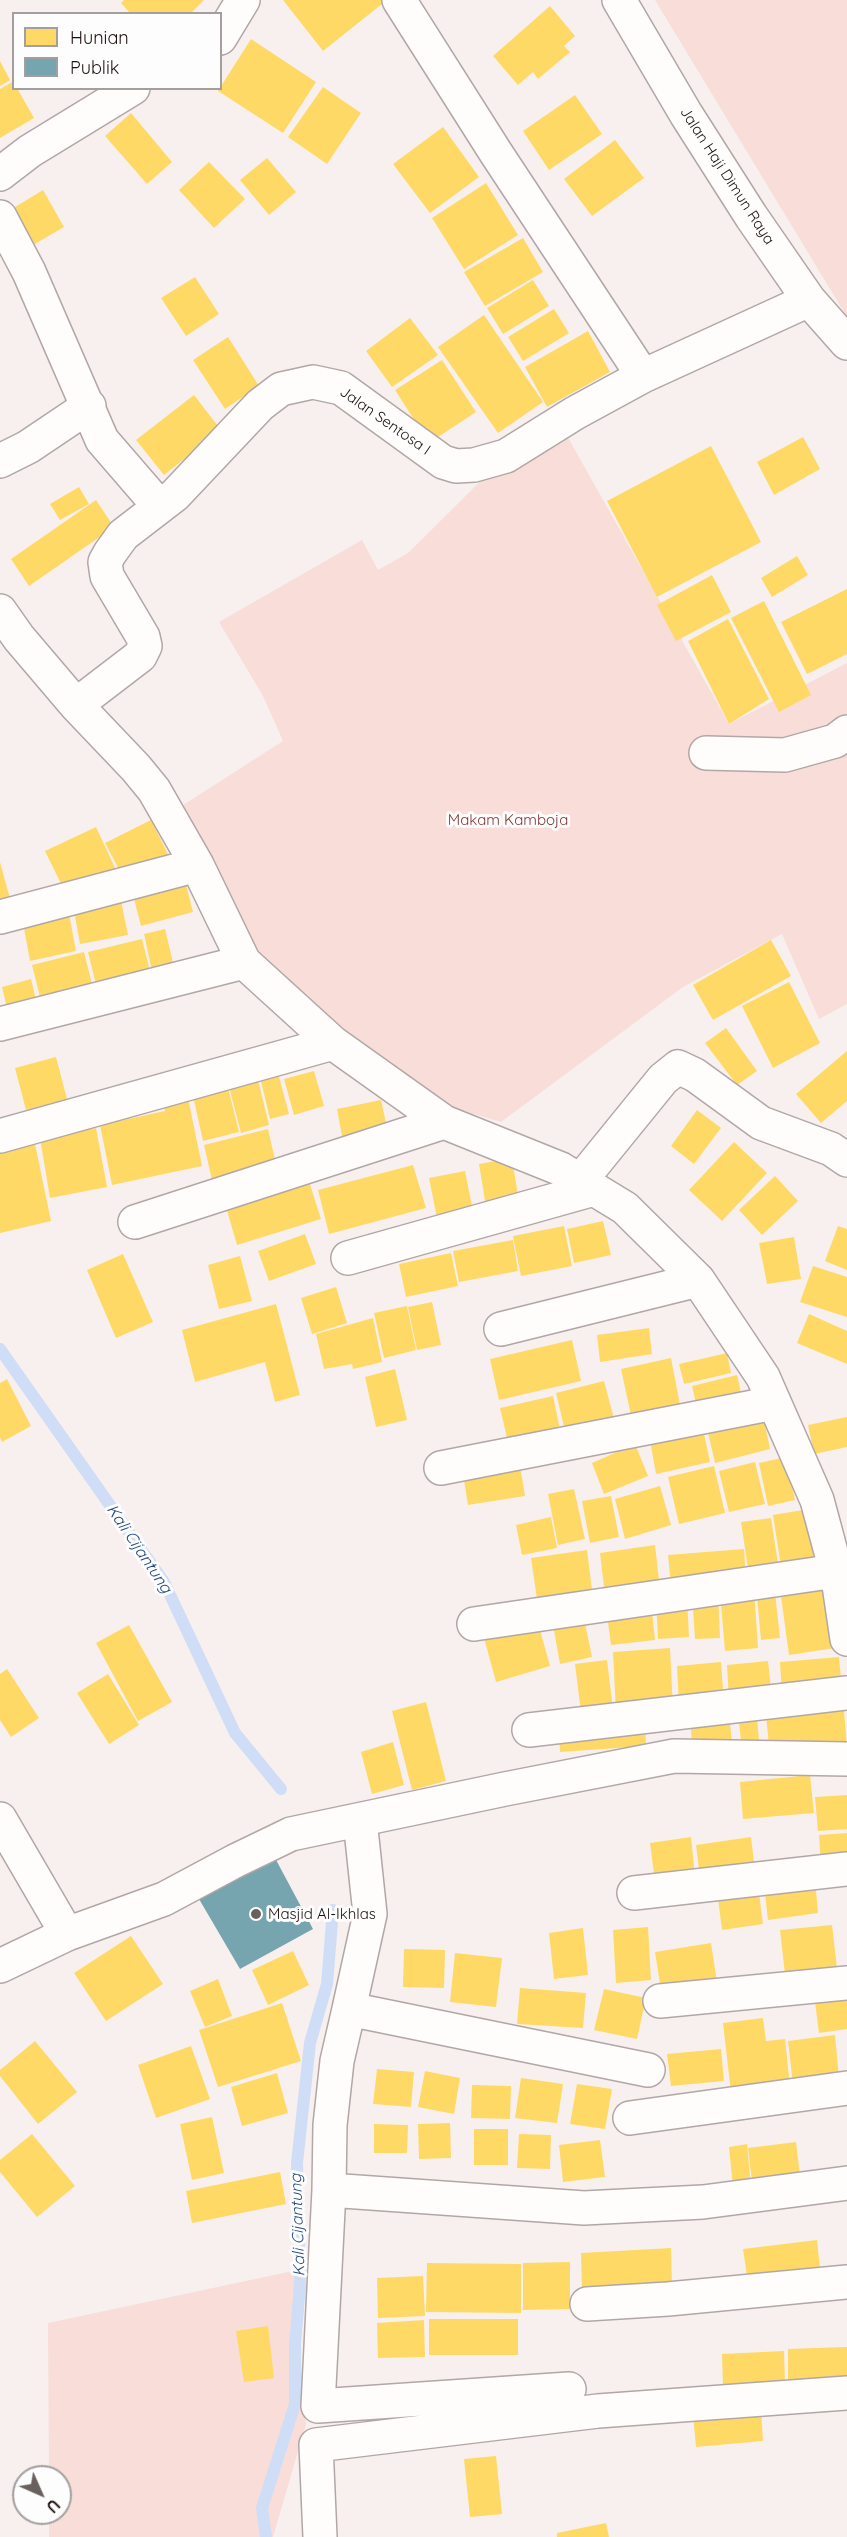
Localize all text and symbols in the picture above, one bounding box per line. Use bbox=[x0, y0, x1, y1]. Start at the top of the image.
legend bbox=[12, 12, 222, 90]
text: Hunian bbox=[70, 26, 129, 49]
text: Publik bbox=[70, 56, 119, 79]
street label: Jalan Haji Dimun Raya bbox=[676, 104, 778, 248]
street label: Jalan Sentosa I bbox=[336, 383, 434, 459]
park label: Makam Kamboja bbox=[448, 811, 568, 829]
water label: Kali Cijantung bbox=[102, 1501, 176, 1597]
place label: Masjid Al-Ikhlas bbox=[268, 1905, 376, 1923]
marker: Masjid Al-Ikhlas bbox=[249, 1907, 263, 1921]
water label: Kali Cijantung bbox=[287, 2173, 309, 2277]
north arrow bbox=[12, 2465, 72, 2525]
text: U bbox=[42, 2495, 64, 2517]

